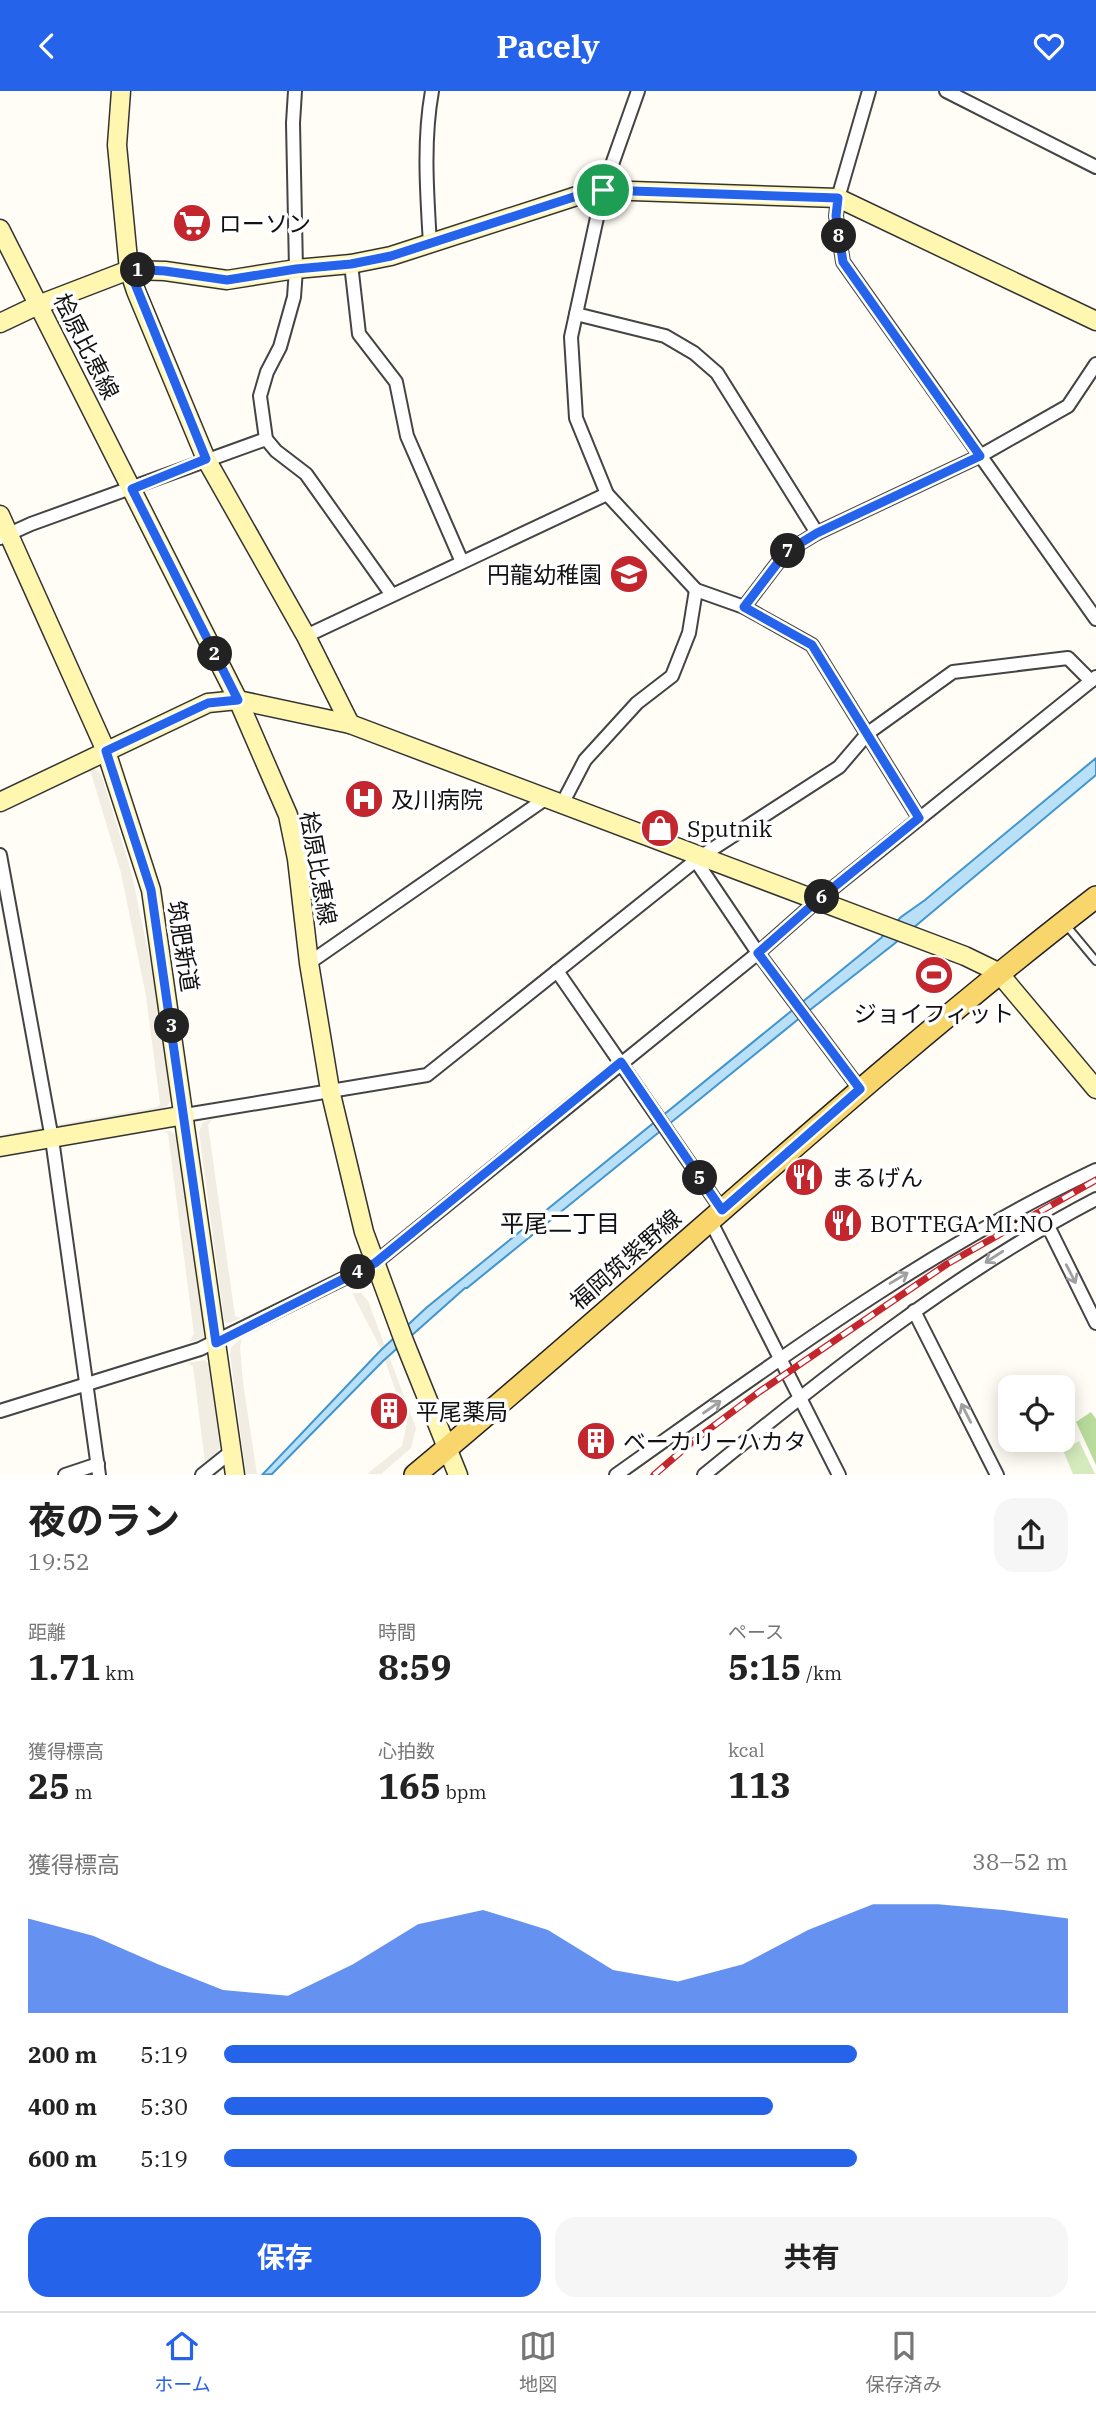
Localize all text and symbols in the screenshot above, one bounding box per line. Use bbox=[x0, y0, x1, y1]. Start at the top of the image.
text: Pacely bbox=[496, 25, 600, 67]
icon: back bbox=[28, 27, 66, 65]
icon: heart bbox=[1030, 27, 1068, 65]
pin bbox=[573, 160, 633, 220]
icon: arrive bbox=[584, 171, 622, 209]
supermarket icon: ローソン bbox=[171, 202, 213, 244]
place label: ローソン bbox=[219, 208, 311, 238]
pin: 8 bbox=[822, 219, 856, 253]
text: 8 bbox=[833, 223, 844, 247]
pin: 1 bbox=[120, 253, 156, 287]
text: 1 bbox=[132, 257, 143, 281]
street label: 桧原比恵線 bbox=[48, 288, 126, 404]
pin: 7 bbox=[770, 533, 806, 568]
text: 7 bbox=[782, 538, 793, 562]
school or university icon: 円龍幼稚園 bbox=[608, 553, 650, 595]
place label: 円龍幼稚園 bbox=[487, 559, 602, 589]
pin: 2 bbox=[198, 637, 232, 671]
text: 2 bbox=[209, 641, 220, 665]
hospital icon: 及川病院 bbox=[343, 778, 385, 820]
place label: 及川病院 bbox=[391, 784, 483, 814]
shop icon: Sputnik bbox=[639, 807, 681, 849]
street label: 桧原比恵線 bbox=[294, 809, 344, 927]
place label: Sputnik bbox=[687, 813, 773, 843]
pin: 6 bbox=[804, 879, 840, 915]
text: 6 bbox=[816, 884, 827, 908]
street label: 筑肥新道 bbox=[162, 898, 206, 994]
sports icon: ジョイフィット bbox=[913, 954, 955, 996]
place label: ジョイフィット bbox=[854, 998, 1014, 1028]
pin: 3 bbox=[154, 1009, 190, 1044]
text: 3 bbox=[166, 1013, 177, 1037]
restaurant icon: まるげん bbox=[783, 1156, 825, 1198]
pin: 5 bbox=[682, 1161, 718, 1195]
place label: まるげん bbox=[831, 1162, 923, 1192]
text: 5 bbox=[694, 1165, 705, 1189]
street label: 福岡筑紫野線 bbox=[563, 1202, 687, 1316]
restaurant icon: BOTTEGA MI:NO bbox=[822, 1202, 864, 1244]
district label: 平尾二丁目 bbox=[500, 1207, 620, 1239]
place label: BOTTEGA MI:NO bbox=[870, 1208, 1053, 1238]
one-way arrow bbox=[985, 1250, 1004, 1264]
pin: 4 bbox=[340, 1255, 376, 1289]
text: 4 bbox=[352, 1259, 363, 1283]
one-way arrow bbox=[1065, 1263, 1079, 1284]
one-way arrow bbox=[889, 1271, 909, 1285]
map controls bbox=[998, 1375, 1075, 1452]
button: locate bbox=[998, 1375, 1075, 1452]
building icon: 平尾薬局 bbox=[368, 1390, 410, 1432]
place label: 平尾薬局 bbox=[416, 1396, 508, 1426]
one-way arrow bbox=[702, 1400, 721, 1414]
one-way arrow bbox=[959, 1404, 973, 1424]
building icon: ベーカリーハカタ bbox=[575, 1420, 617, 1462]
place label: ベーカリーハカタ bbox=[623, 1426, 807, 1456]
text: 夜のラン bbox=[28, 1495, 180, 1544]
button: share bbox=[994, 1498, 1068, 1572]
text: 19:52 bbox=[28, 1546, 90, 1576]
text: 距離 bbox=[28, 1620, 66, 1644]
text: 時間 bbox=[378, 1620, 416, 1644]
text: ペース bbox=[728, 1620, 784, 1644]
text: 1.71 bbox=[28, 1644, 101, 1690]
text: 8:59 bbox=[378, 1644, 452, 1690]
text: 5:15 bbox=[728, 1644, 802, 1690]
text: km bbox=[101, 1661, 135, 1685]
text: /km bbox=[802, 1661, 842, 1685]
text: kcal bbox=[728, 1738, 765, 1762]
text: 獲得標高 bbox=[28, 1739, 104, 1763]
text: 心拍数 bbox=[378, 1739, 435, 1763]
text: 113 bbox=[728, 1762, 791, 1808]
text: 25 bbox=[28, 1763, 70, 1809]
text: 165 bbox=[378, 1763, 441, 1809]
text: m bbox=[70, 1780, 93, 1804]
text: bpm bbox=[441, 1780, 487, 1804]
text: 38–52 m bbox=[972, 1846, 1068, 1876]
text: 獲得標高 bbox=[28, 1849, 120, 1879]
text: 200 m bbox=[28, 2039, 97, 2069]
text: 5:19 bbox=[140, 2039, 188, 2069]
text: 400 m bbox=[28, 2091, 97, 2121]
text: 5:30 bbox=[140, 2091, 188, 2121]
text: 600 m bbox=[28, 2143, 97, 2173]
text: 5:19 bbox=[140, 2143, 188, 2173]
button: 保存 bbox=[28, 2217, 541, 2297]
button: 共有 bbox=[555, 2217, 1068, 2297]
tab: ホーム bbox=[154, 2327, 211, 2396]
tab: 地図 bbox=[519, 2327, 557, 2396]
tab: 保存済み bbox=[866, 2327, 942, 2396]

